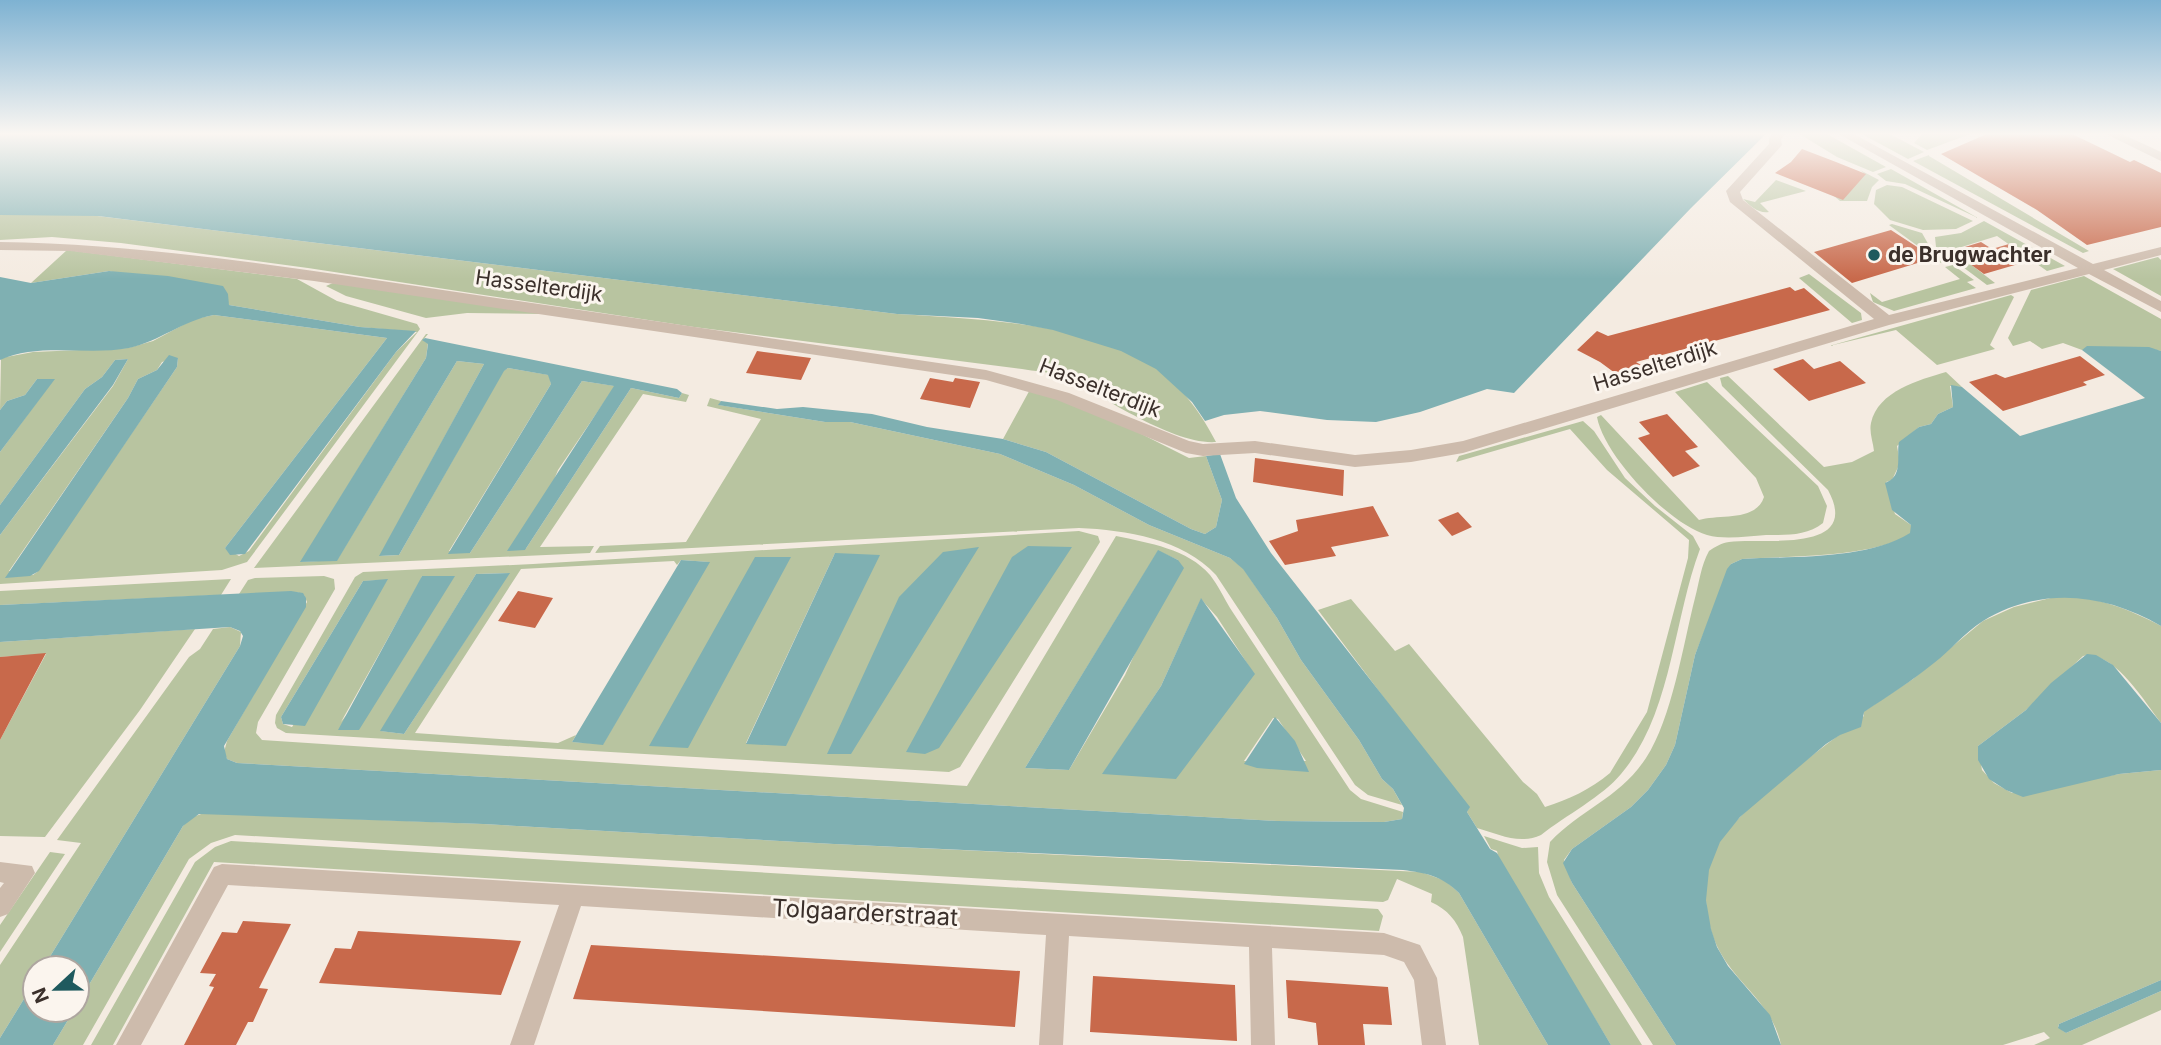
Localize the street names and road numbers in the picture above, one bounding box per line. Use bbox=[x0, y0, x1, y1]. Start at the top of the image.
street label: Hasselterdijk bbox=[474, 264, 605, 307]
street label: Hasselterdijk bbox=[1590, 335, 1720, 396]
street label: Hasselterdijk bbox=[1036, 353, 1165, 422]
street label: Tolgaarderstraat bbox=[771, 893, 959, 932]

